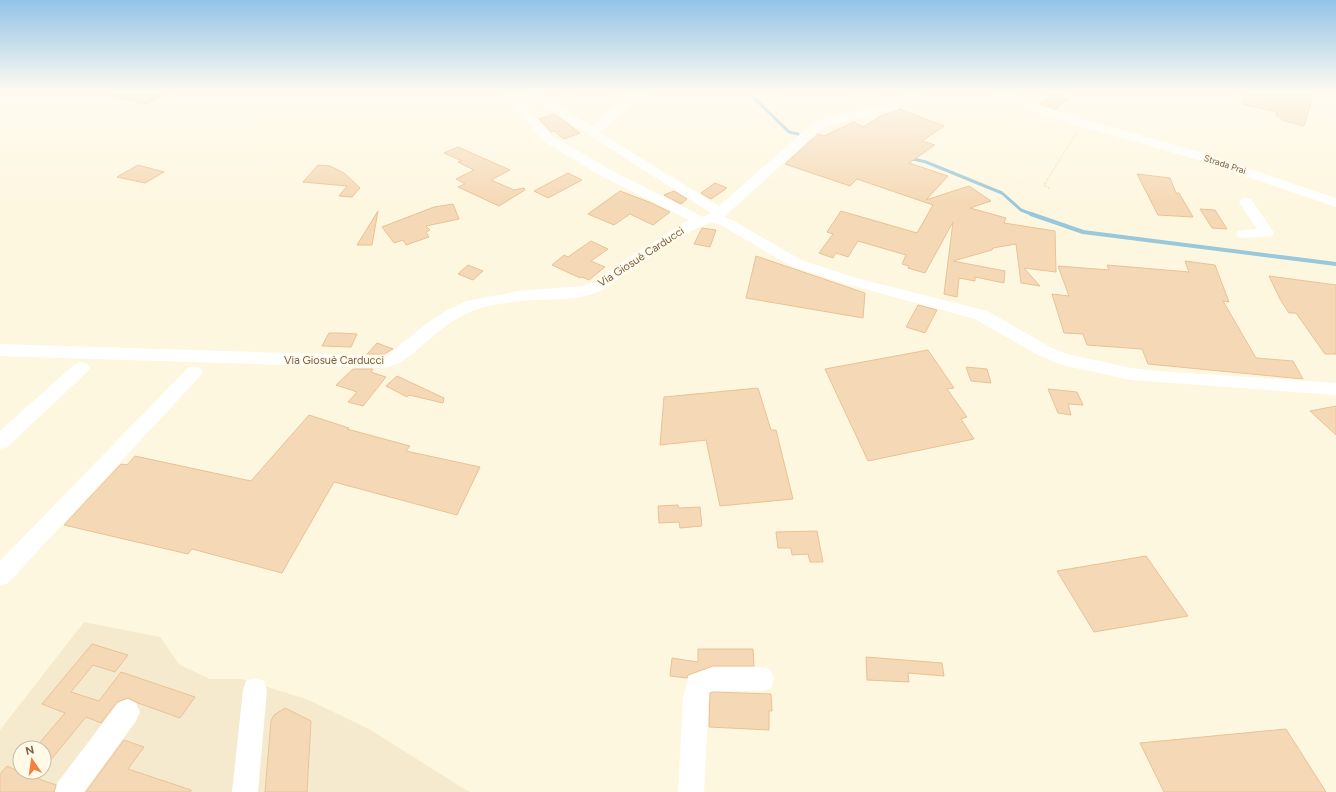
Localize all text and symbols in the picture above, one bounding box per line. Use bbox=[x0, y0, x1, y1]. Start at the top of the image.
street label: Strada Prai bbox=[1203, 152, 1247, 176]
street label: Via Giosuè Carducci bbox=[595, 224, 687, 290]
street label: Via Giosuè Carducci bbox=[284, 354, 384, 367]
north arrow bbox=[12, 740, 52, 780]
text: N bbox=[24, 743, 35, 758]

